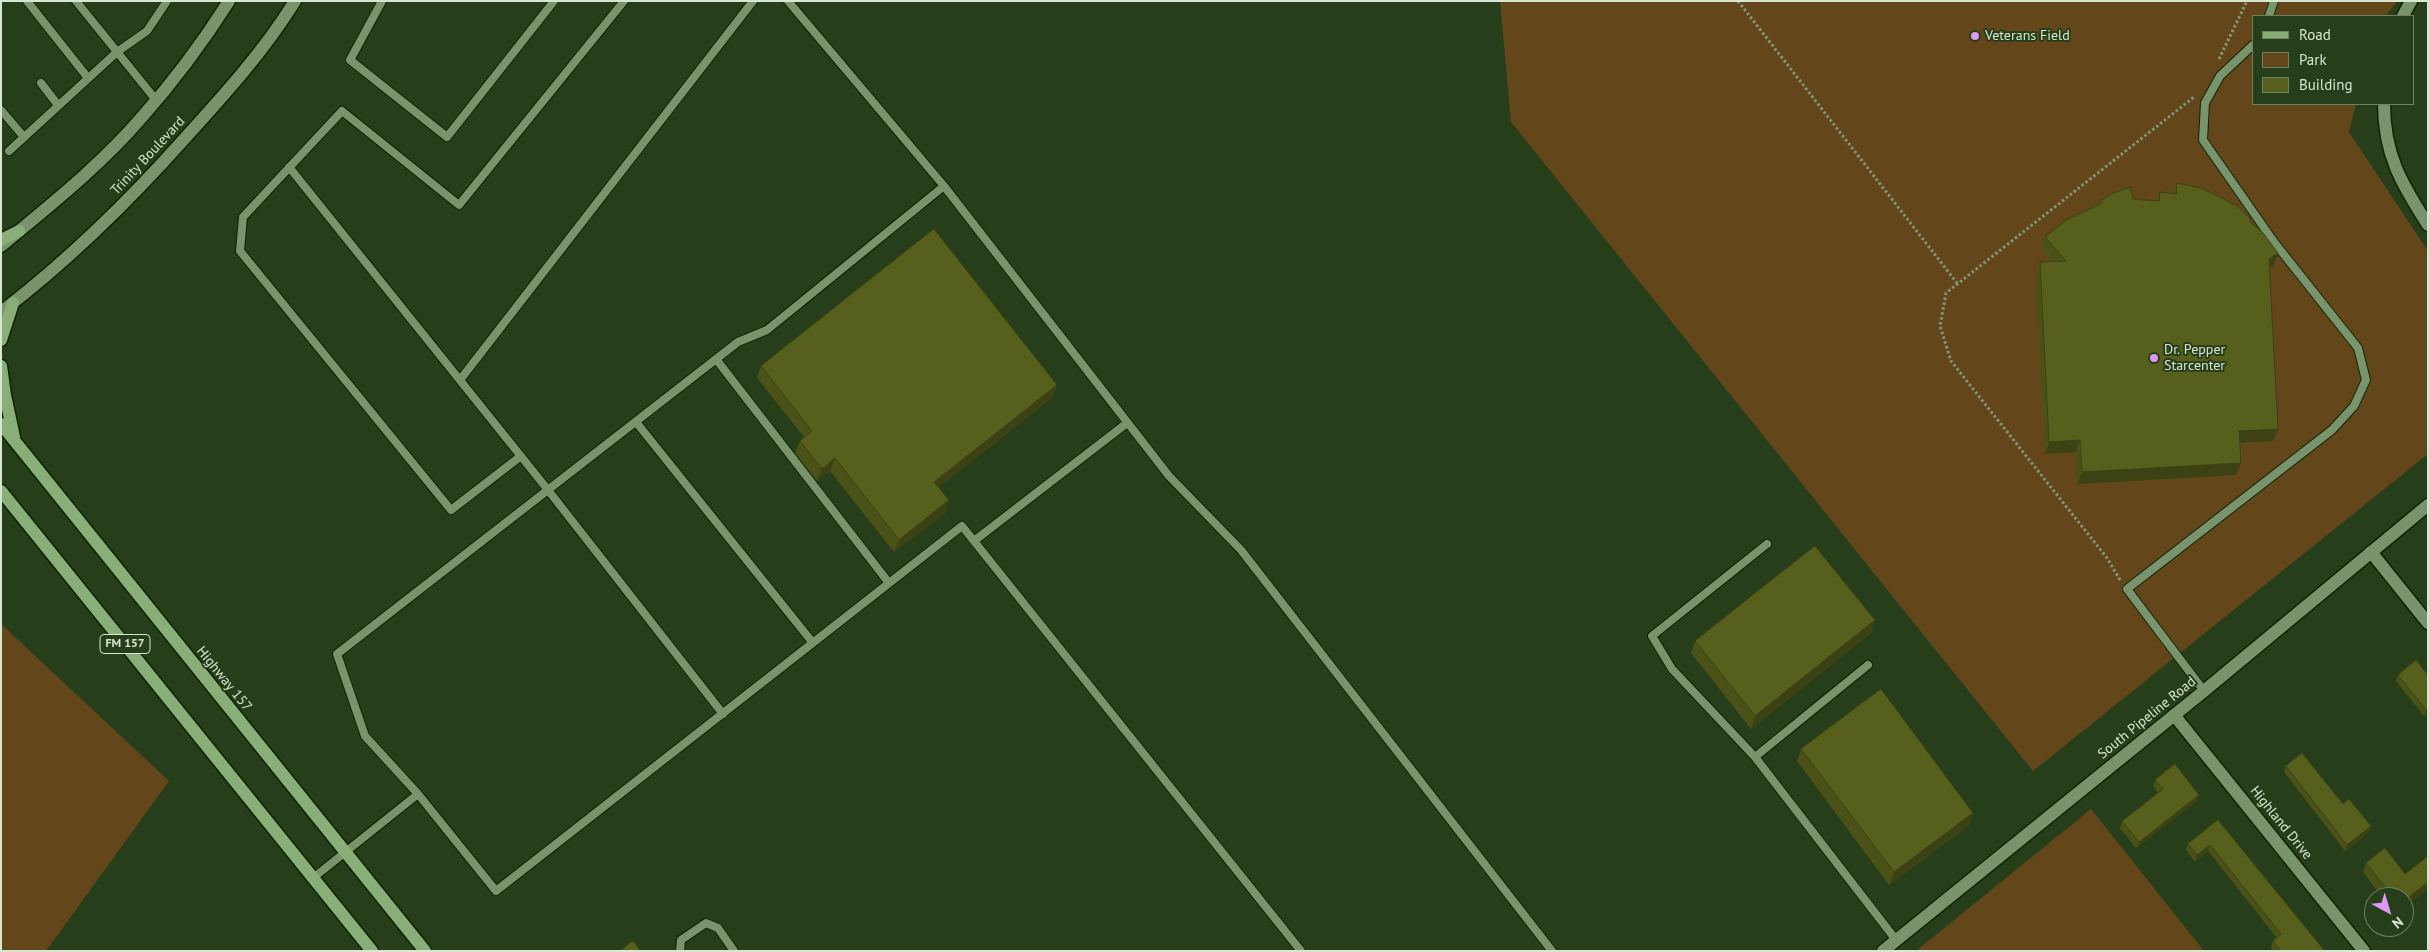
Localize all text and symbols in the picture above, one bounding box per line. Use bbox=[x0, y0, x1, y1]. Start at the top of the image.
legend bbox=[2252, 15, 2414, 105]
text: Road bbox=[2299, 25, 2331, 44]
place label: Veterans Field bbox=[1985, 28, 2070, 44]
marker: Veterans Field bbox=[1969, 30, 1981, 42]
text: Park bbox=[2299, 50, 2327, 69]
text: Building bbox=[2299, 75, 2353, 94]
street label: Trinity Boulevard bbox=[107, 113, 189, 199]
place label: Dr. Pepper Starcenter bbox=[2164, 342, 2225, 374]
marker: Dr. Pepper Starcenter bbox=[2148, 352, 2160, 364]
road number: FM 157 bbox=[100, 634, 150, 654]
street label: Highway 157 bbox=[193, 643, 255, 715]
street label: South Pipeline Road bbox=[2095, 673, 2199, 763]
street label: Highland Drive bbox=[2246, 783, 2316, 863]
north arrow bbox=[2364, 887, 2414, 937]
text: N bbox=[2389, 913, 2407, 933]

